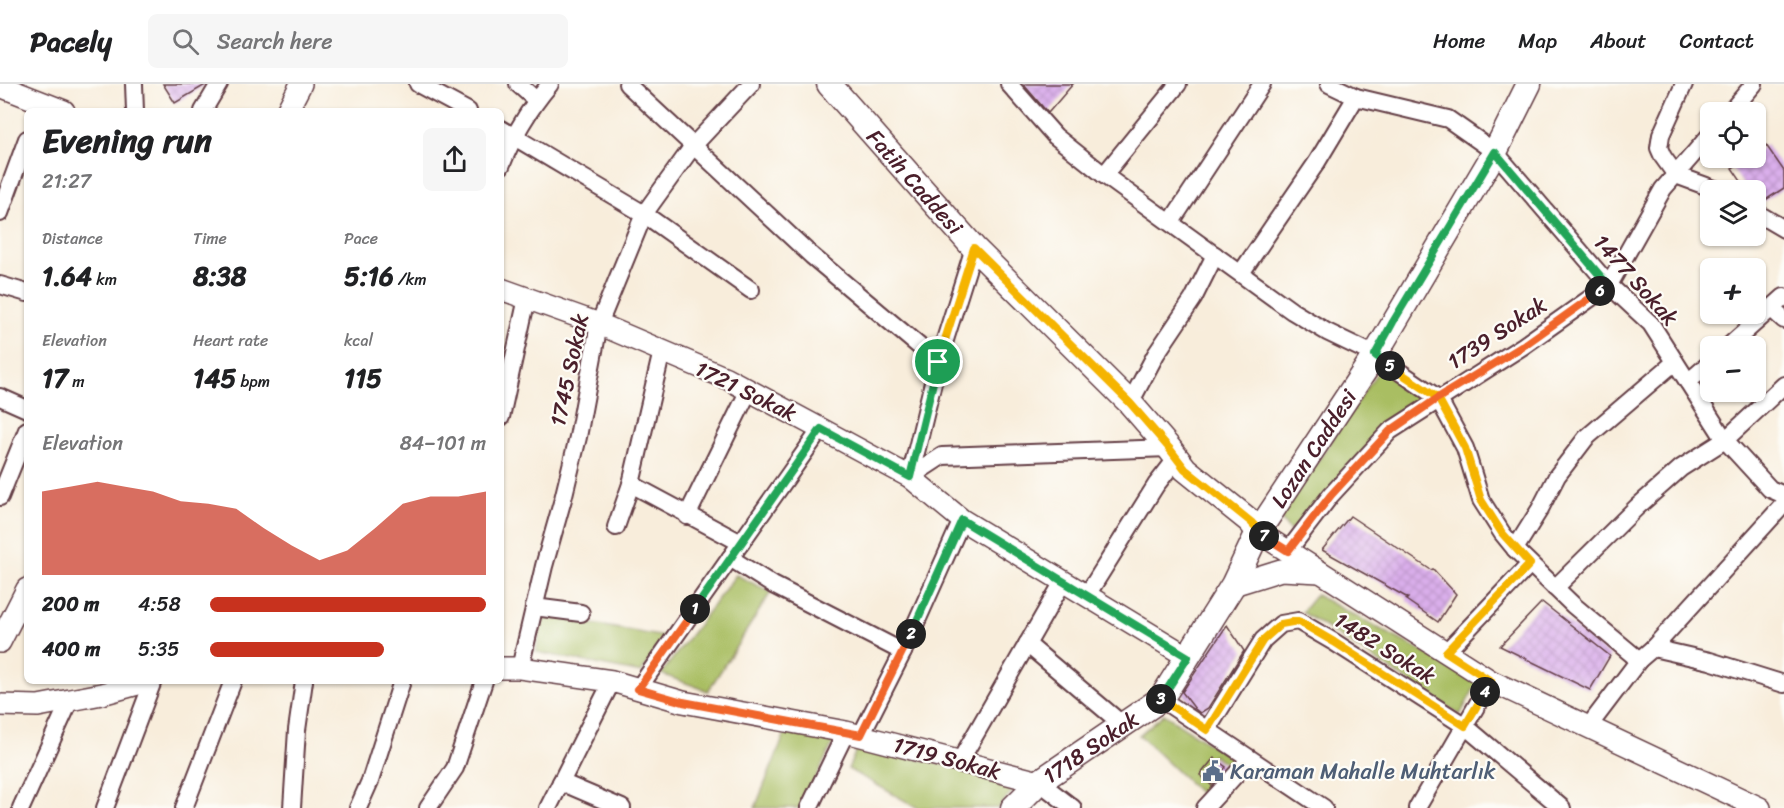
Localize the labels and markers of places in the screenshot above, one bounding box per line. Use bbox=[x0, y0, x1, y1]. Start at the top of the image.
pin: 6 bbox=[1585, 276, 1615, 306]
pin bbox=[912, 336, 963, 387]
pin: 5 bbox=[1375, 351, 1405, 381]
pin: 7 bbox=[1249, 521, 1279, 551]
pin: 1 bbox=[680, 594, 710, 624]
pin: 2 bbox=[896, 619, 926, 649]
pin: 4 bbox=[1470, 677, 1500, 707]
pin: 3 bbox=[1146, 684, 1176, 714]
place label: Karaman Mahalle Muhtarlık bbox=[1230, 752, 1496, 791]
public building icon: Karaman Mahalle Muhtarlık bbox=[1201, 759, 1225, 783]

